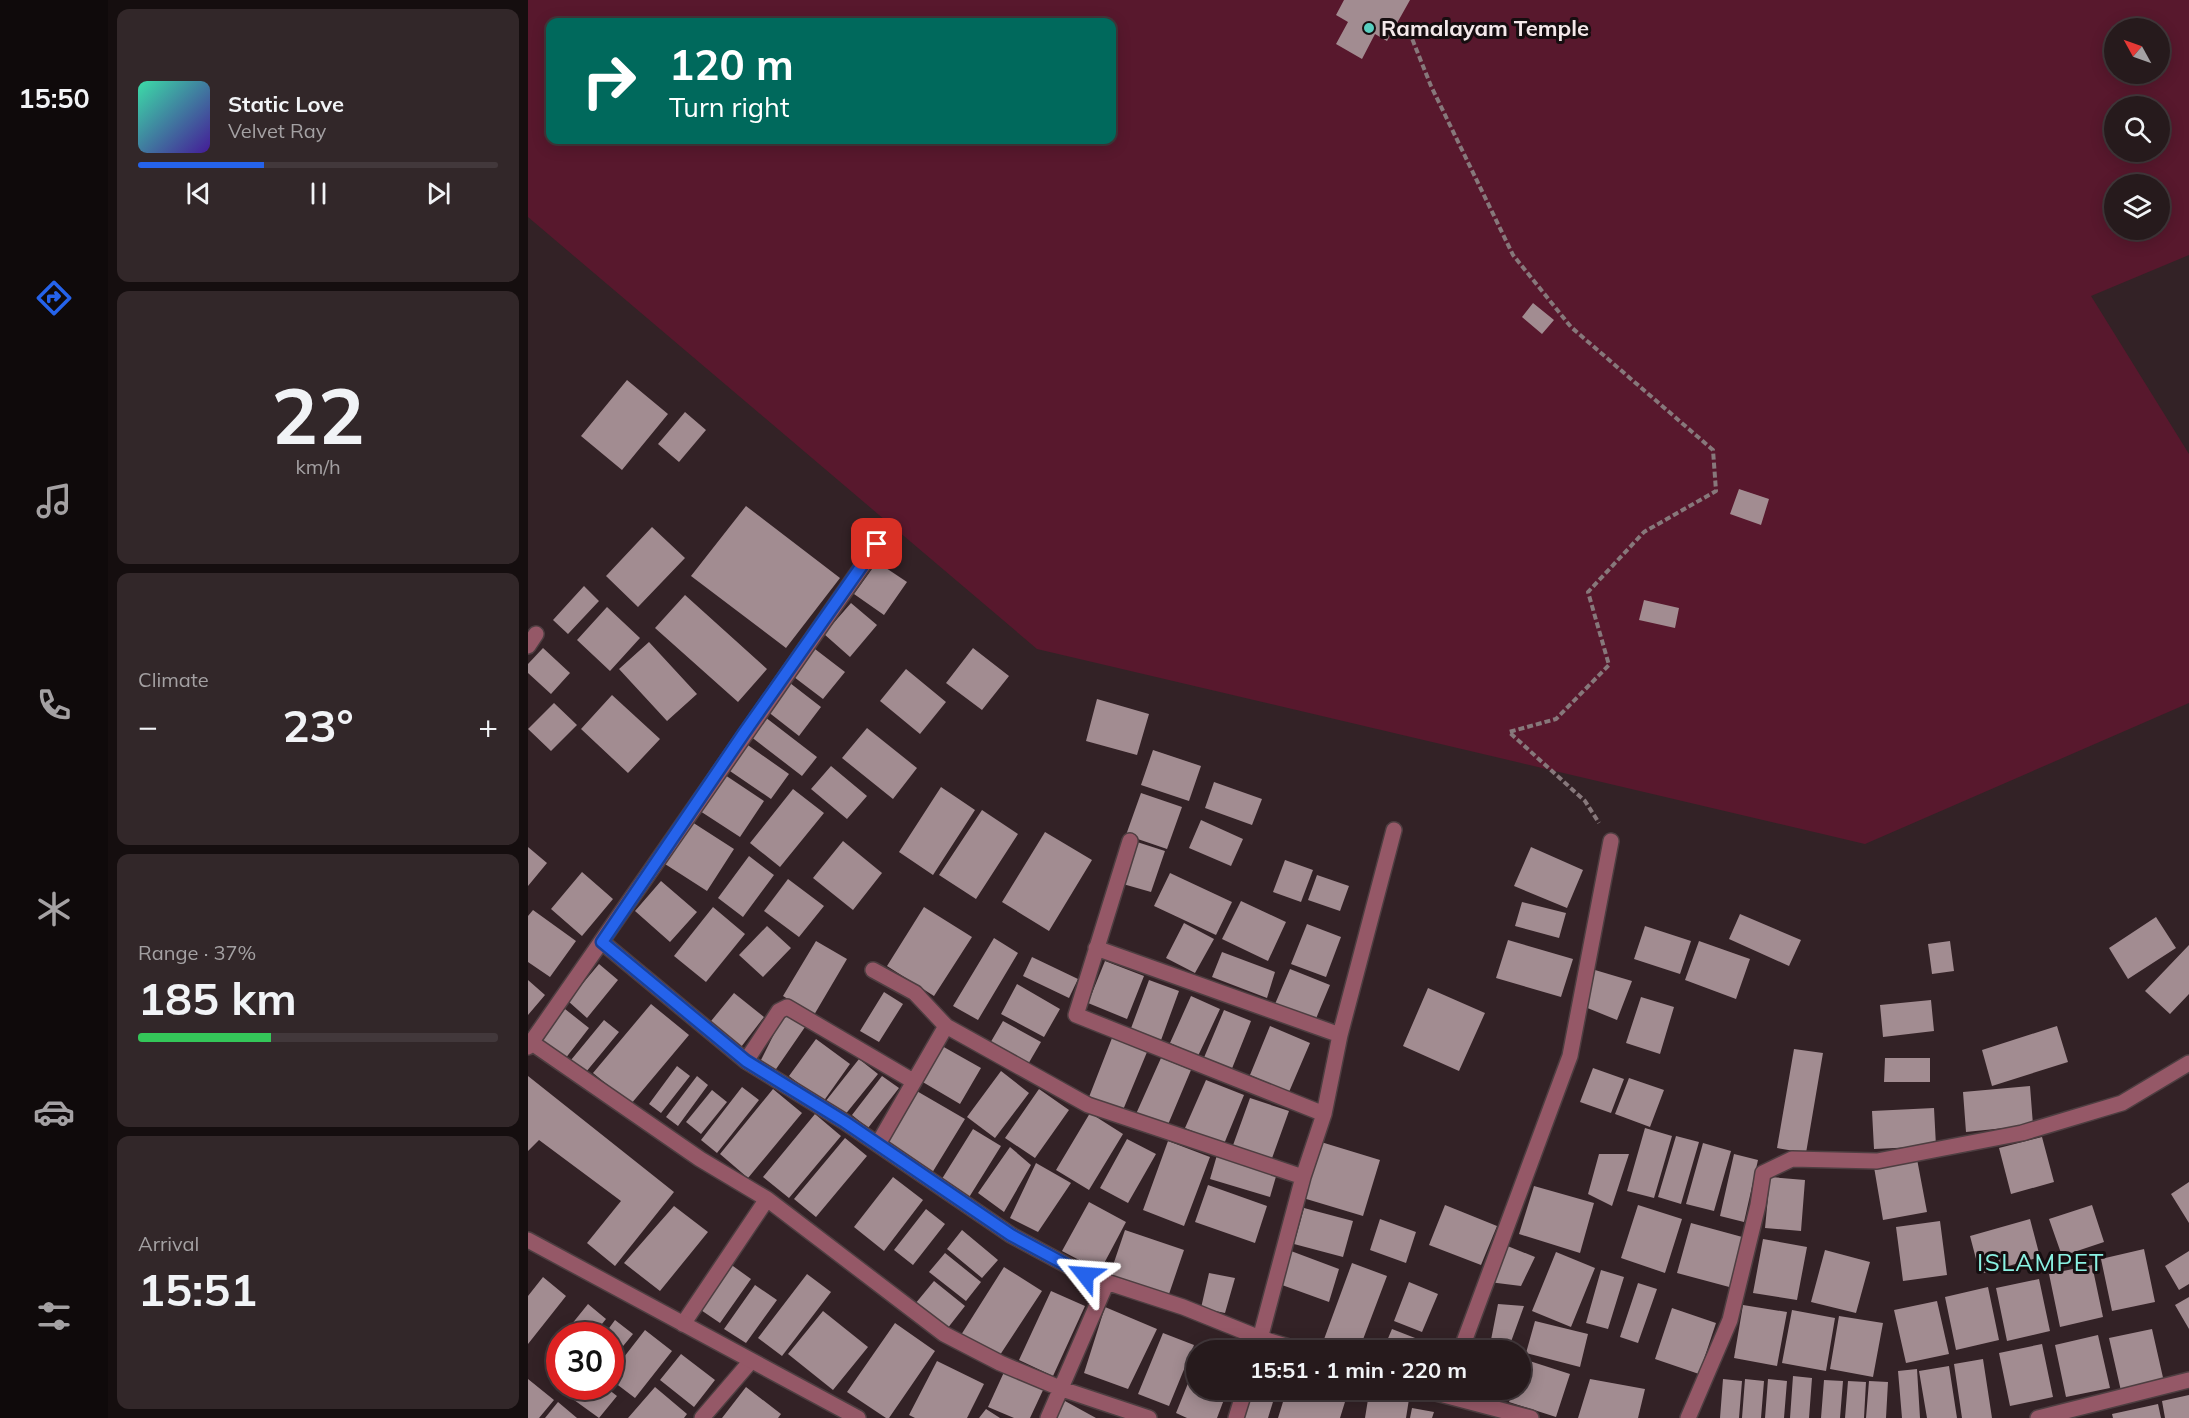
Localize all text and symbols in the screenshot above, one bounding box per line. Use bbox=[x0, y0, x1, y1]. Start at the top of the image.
place label: Ramalayam Temple bbox=[1381, 14, 1589, 42]
north arrow bbox=[2104, 18, 2170, 84]
map controls bbox=[2104, 18, 2170, 240]
marker: Ramalayam Temple bbox=[1362, 21, 1376, 35]
text: 120 m bbox=[669, 38, 794, 91]
icon: right bbox=[570, 42, 648, 120]
text: 15:50 bbox=[18, 81, 90, 115]
text: Static Love bbox=[228, 90, 344, 118]
text: Turn right bbox=[669, 90, 789, 124]
button: search bbox=[2104, 96, 2170, 162]
text: Velvet Ray bbox=[228, 118, 326, 143]
button: layers bbox=[2104, 174, 2170, 240]
icon: previous bbox=[182, 177, 215, 210]
icon: pause bbox=[302, 177, 335, 210]
icon: next bbox=[422, 177, 455, 210]
icon: directions bbox=[33, 277, 75, 319]
text: 22 bbox=[271, 366, 365, 464]
text: km/h bbox=[295, 454, 341, 479]
icon: music bbox=[33, 480, 75, 522]
pin bbox=[851, 518, 902, 569]
icon: arrive bbox=[860, 527, 893, 560]
text: Climate bbox=[138, 667, 209, 692]
icon: phone bbox=[33, 684, 75, 726]
text: 23° bbox=[282, 697, 354, 753]
text: − bbox=[138, 705, 158, 746]
text: + bbox=[478, 705, 498, 746]
icon: climate bbox=[33, 888, 75, 930]
text: Range · 37% bbox=[138, 940, 256, 965]
text: 185 km bbox=[138, 970, 297, 1026]
icon: car bbox=[33, 1091, 75, 1133]
text: Arrival bbox=[138, 1231, 199, 1256]
position arrow bbox=[1053, 1243, 1117, 1307]
district label: ISLAMPET bbox=[1977, 1247, 2105, 1277]
text: 15:51 bbox=[138, 1261, 257, 1317]
icon: filters bbox=[33, 1295, 75, 1337]
speed limit sign: 30 bbox=[546, 1322, 624, 1400]
text: 15:51 · 1 min · 220 m bbox=[1250, 1356, 1467, 1384]

